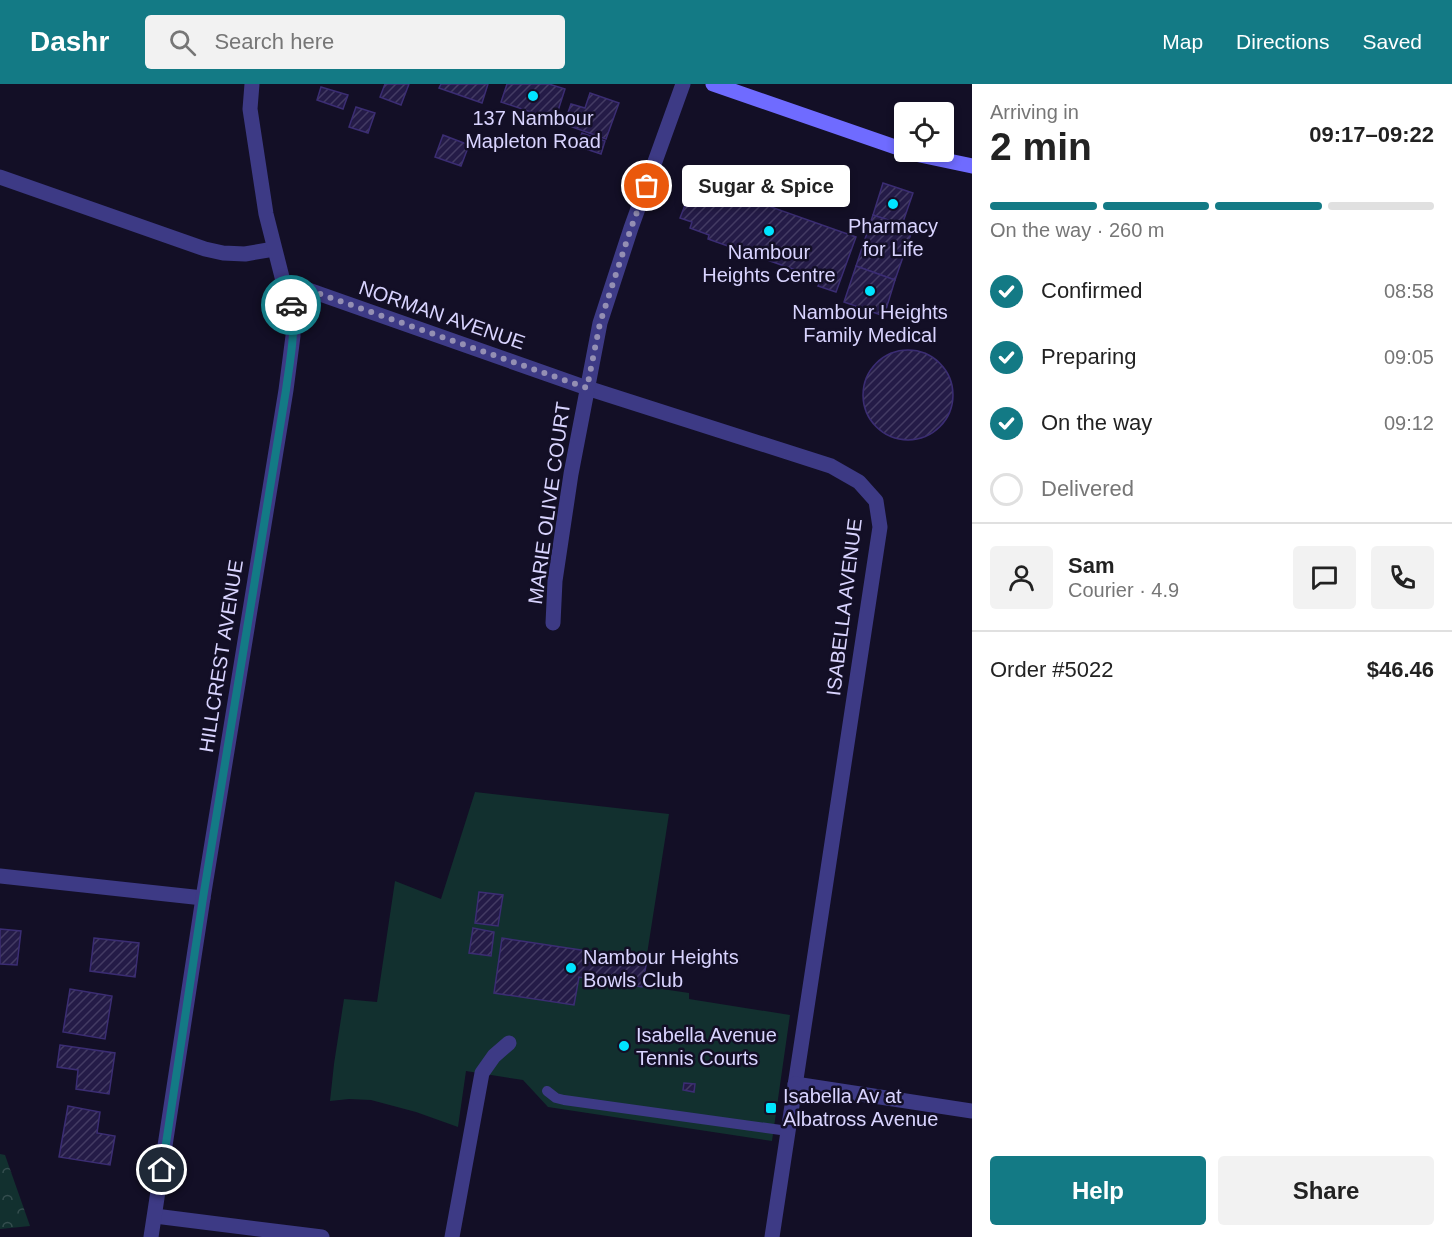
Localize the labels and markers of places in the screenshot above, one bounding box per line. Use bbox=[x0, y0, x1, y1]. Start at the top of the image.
marker: 137 Nambour Mapleton Road bbox=[526, 89, 540, 103]
place label: 137 Nambour Mapleton Road bbox=[465, 107, 601, 152]
pin bbox=[621, 160, 672, 211]
callout: Sugar & Spice bbox=[683, 165, 851, 207]
marker: Pharmacy for Life bbox=[886, 197, 900, 211]
place label: Pharmacy for Life bbox=[848, 215, 938, 260]
marker: Nambour Heights Centre bbox=[762, 224, 776, 238]
place label: Nambour Heights Centre bbox=[702, 241, 836, 286]
marker: Nambour Heights Family Medical bbox=[863, 284, 877, 298]
place label: Nambour Heights Family Medical bbox=[792, 301, 948, 346]
place label: Nambour Heights Bowls Club bbox=[583, 946, 739, 991]
marker: Nambour Heights Bowls Club bbox=[564, 961, 578, 975]
place label: Isabella Avenue Tennis Courts bbox=[636, 1024, 777, 1069]
marker: Isabella Avenue Tennis Courts bbox=[617, 1039, 631, 1053]
place label: Isabella Av at Albatross Avenue bbox=[783, 1085, 938, 1130]
marker: Isabella Av at Albatross Avenue bbox=[764, 1101, 778, 1115]
pin bbox=[136, 1144, 187, 1195]

